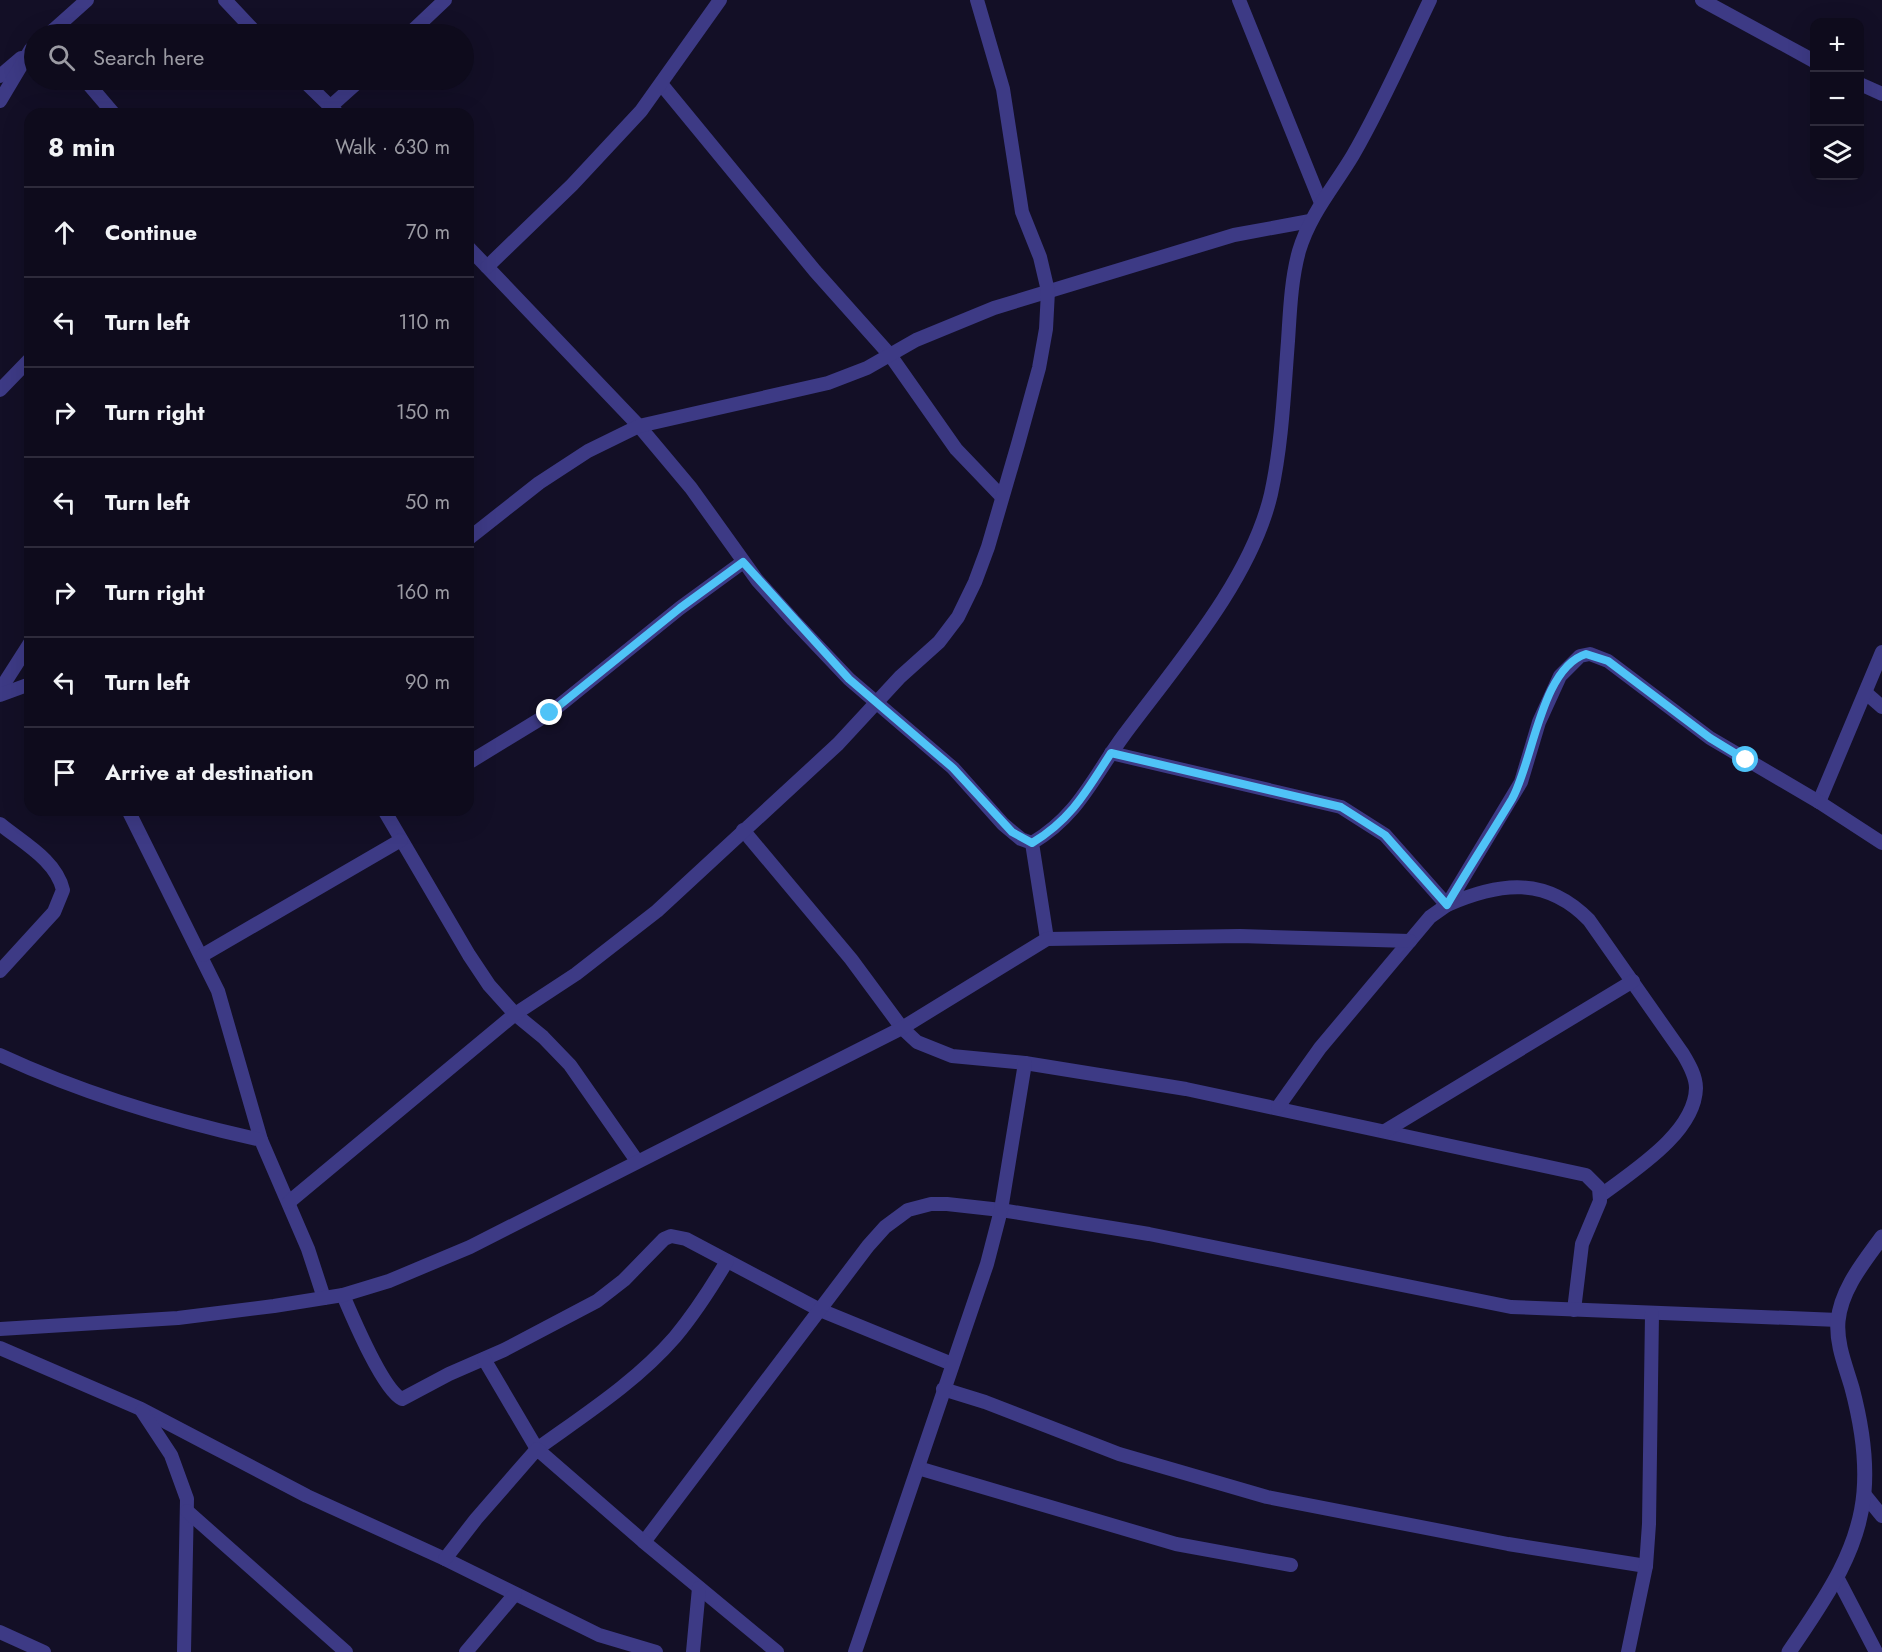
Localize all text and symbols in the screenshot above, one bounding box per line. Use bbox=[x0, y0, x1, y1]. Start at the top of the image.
map controls bbox=[1810, 18, 1864, 180]
button: + bbox=[1810, 18, 1864, 72]
search box bbox=[24, 24, 474, 90]
icon: search bbox=[45, 41, 78, 74]
text: Search here bbox=[93, 41, 204, 73]
button: − bbox=[1810, 72, 1864, 126]
button: layers bbox=[1810, 126, 1864, 180]
text: 8 min bbox=[48, 128, 116, 166]
text: Walk · 630 m bbox=[335, 133, 450, 162]
icon: ahead bbox=[48, 216, 81, 249]
text: Continue bbox=[105, 216, 197, 248]
text: 70 m bbox=[406, 218, 450, 247]
icon: left bbox=[48, 306, 81, 339]
text: Turn left bbox=[105, 306, 190, 338]
text: 110 m bbox=[398, 308, 450, 337]
icon: right bbox=[48, 396, 81, 429]
text: Turn right bbox=[105, 396, 205, 428]
text: 150 m bbox=[396, 398, 450, 427]
icon: left bbox=[48, 486, 81, 519]
text: Turn left bbox=[105, 486, 190, 518]
text: 50 m bbox=[405, 488, 450, 517]
icon: right bbox=[48, 576, 81, 609]
text: Turn right bbox=[105, 576, 205, 608]
text: 160 m bbox=[396, 578, 450, 607]
icon: left bbox=[48, 666, 81, 699]
text: Turn left bbox=[105, 666, 190, 698]
text: 90 m bbox=[405, 668, 450, 697]
route end bbox=[536, 699, 562, 725]
route start bbox=[1732, 746, 1758, 772]
icon: arrive bbox=[48, 756, 81, 789]
text: Arrive at destination bbox=[105, 756, 314, 788]

